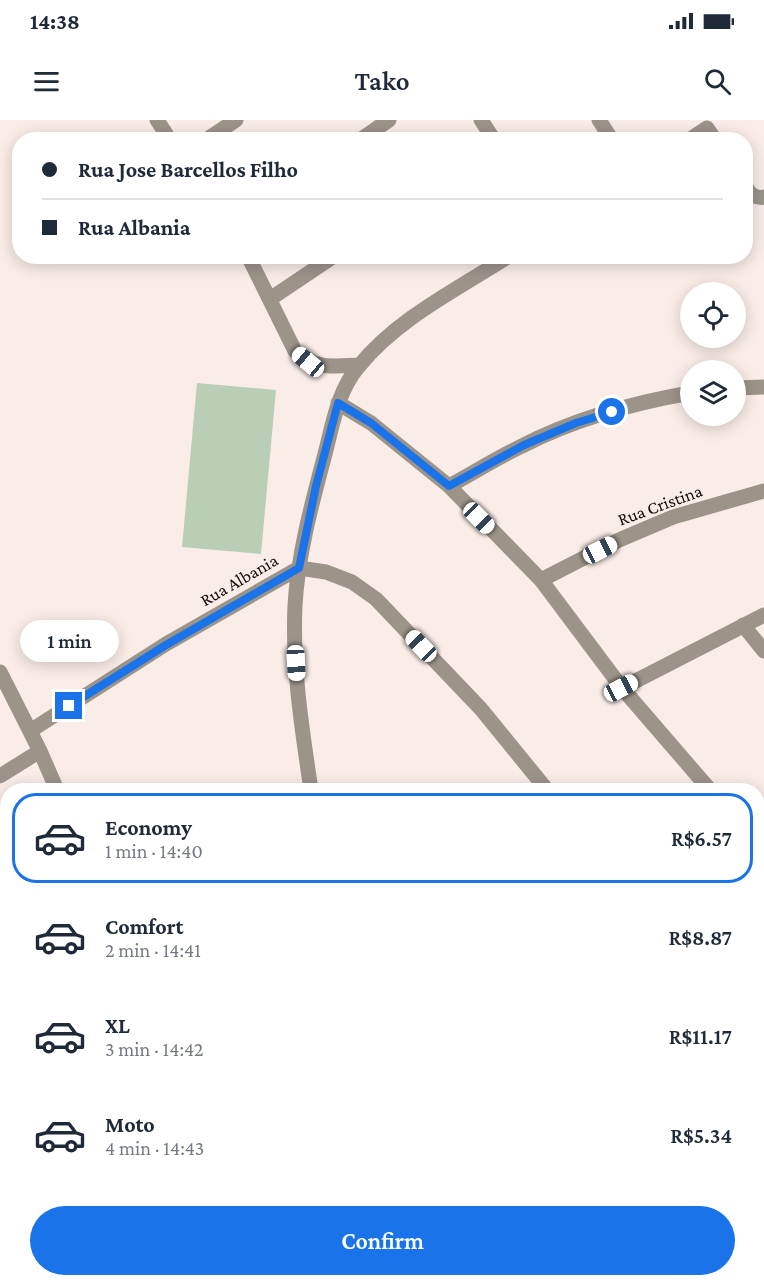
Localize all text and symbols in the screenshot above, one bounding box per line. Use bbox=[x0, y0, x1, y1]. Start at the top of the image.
text: 14:38 bbox=[30, 9, 80, 34]
icon: menu bbox=[30, 65, 63, 98]
icon: search bbox=[701, 65, 734, 98]
text: Tako bbox=[354, 66, 410, 96]
text: Rua Jose Barcellos Filho bbox=[78, 157, 298, 182]
text: Rua Albania bbox=[78, 215, 190, 240]
map controls bbox=[680, 282, 746, 426]
button: locate bbox=[680, 282, 746, 348]
car bbox=[288, 344, 328, 380]
button: layers bbox=[680, 360, 746, 426]
route start bbox=[598, 398, 625, 425]
street label: Rua Cristina bbox=[615, 480, 705, 530]
car bbox=[460, 499, 498, 537]
car bbox=[580, 534, 620, 566]
street label: Rua Albania bbox=[197, 550, 281, 610]
callout: 1 min bbox=[20, 619, 118, 661]
car bbox=[402, 627, 440, 665]
text: 1 min bbox=[47, 630, 92, 652]
car bbox=[286, 645, 306, 681]
car bbox=[601, 672, 641, 704]
route end bbox=[55, 692, 82, 719]
icon: car bbox=[33, 811, 87, 865]
text: Economy bbox=[105, 815, 192, 840]
text: R$6.57 bbox=[671, 826, 732, 851]
text: 1 min · 14:40 bbox=[105, 840, 203, 862]
icon: car bbox=[33, 910, 87, 964]
text: Comfort bbox=[105, 914, 183, 939]
text: R$8.87 bbox=[669, 925, 732, 950]
text: 2 min · 14:41 bbox=[105, 939, 201, 961]
icon: car bbox=[33, 1009, 87, 1063]
text: XL bbox=[105, 1013, 130, 1038]
text: R$11.17 bbox=[669, 1024, 732, 1049]
text: 3 min · 14:42 bbox=[105, 1038, 204, 1060]
icon: car bbox=[33, 1108, 87, 1162]
text: Moto bbox=[105, 1112, 155, 1137]
text: R$5.34 bbox=[670, 1123, 732, 1148]
text: 4 min · 14:43 bbox=[105, 1137, 204, 1159]
button: Confirm bbox=[30, 1206, 735, 1275]

